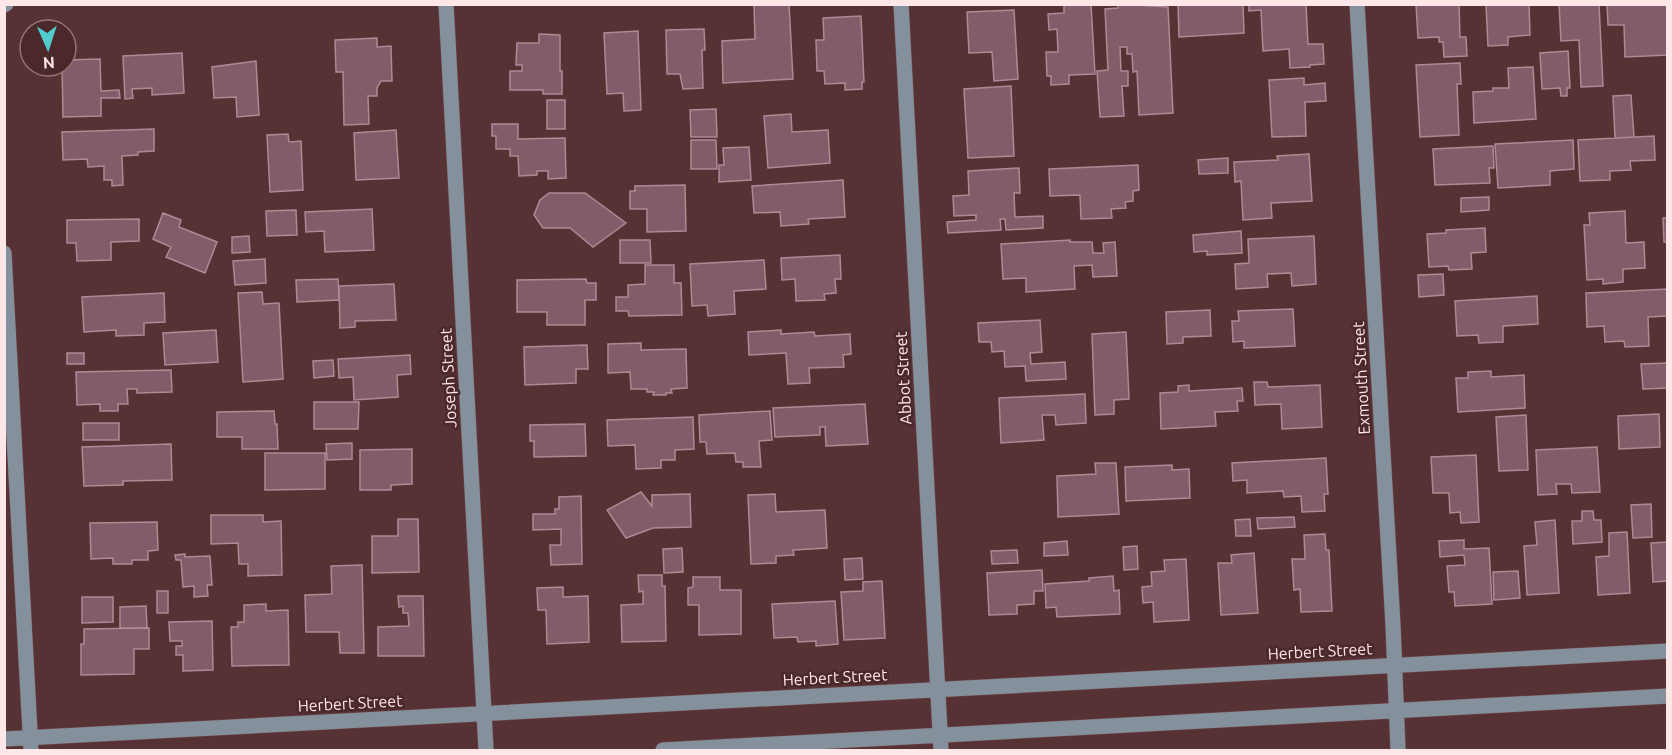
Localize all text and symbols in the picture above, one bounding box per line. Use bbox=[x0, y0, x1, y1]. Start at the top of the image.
north arrow bbox=[18, 18, 78, 78]
text: N bbox=[42, 54, 55, 72]
street label: Exmouth Street bbox=[1349, 320, 1373, 435]
street label: Joseph Street bbox=[436, 327, 460, 428]
street label: Abbot Street bbox=[892, 330, 914, 425]
street label: Herbert Street bbox=[1267, 639, 1374, 663]
street label: Herbert Street bbox=[782, 665, 889, 689]
street label: Herbert Street bbox=[297, 691, 404, 715]

